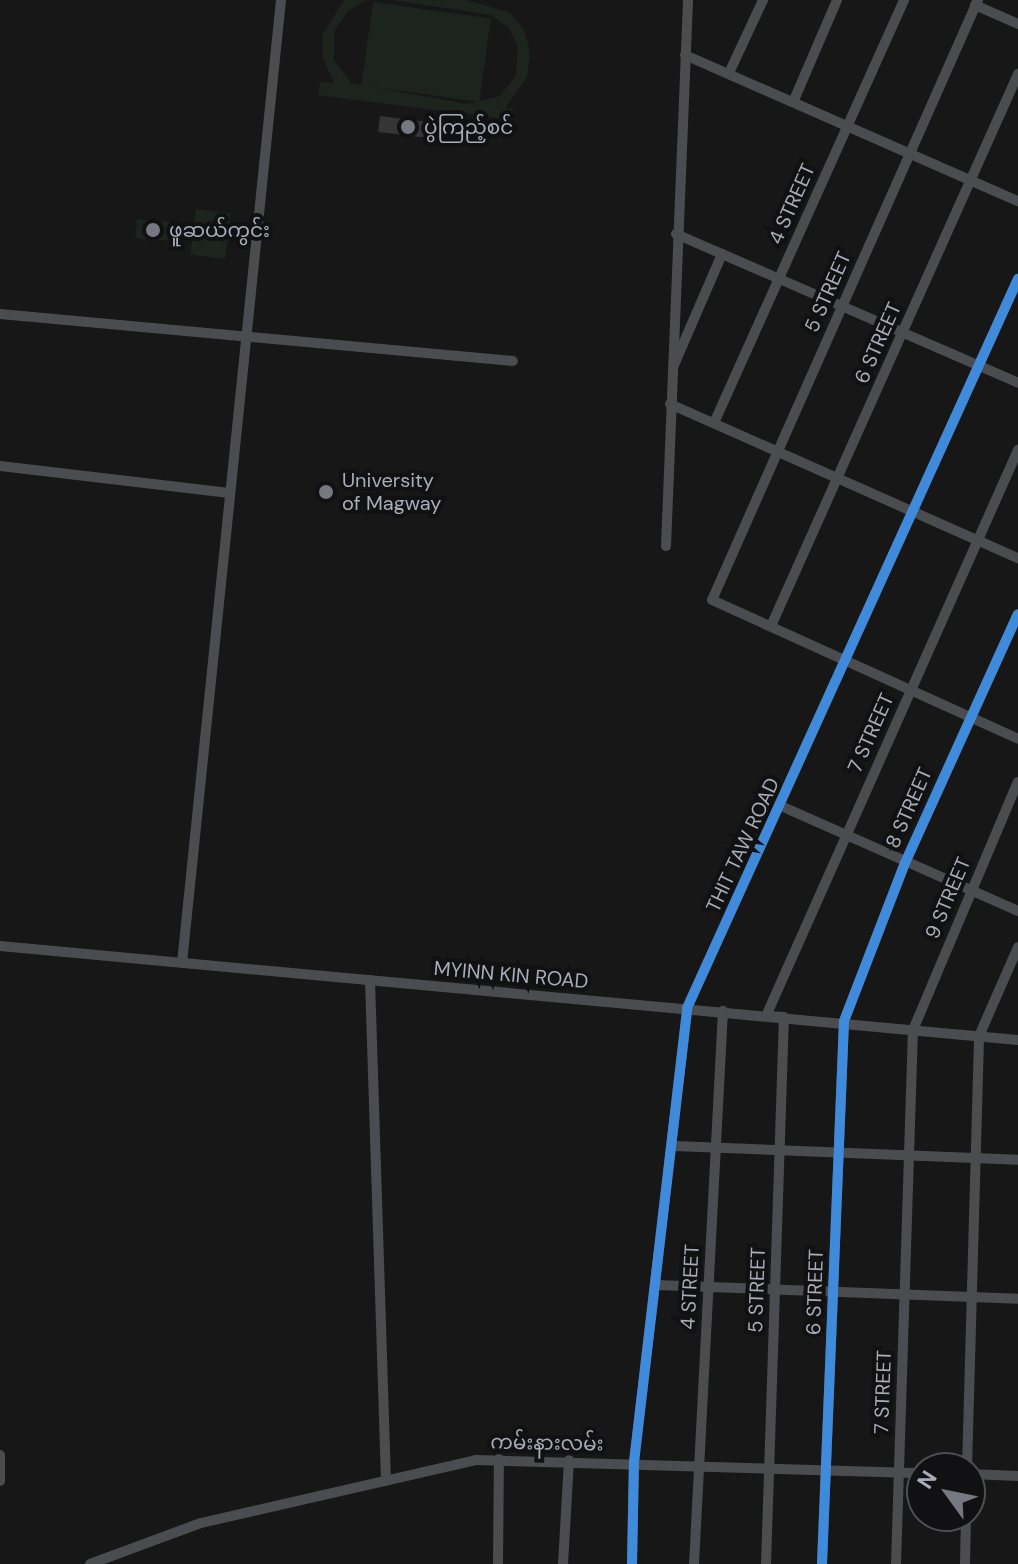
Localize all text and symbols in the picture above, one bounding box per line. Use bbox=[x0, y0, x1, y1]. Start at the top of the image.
place label: ပွဲကြည့်စင် bbox=[424, 115, 513, 139]
marker: ပွဲကြည့်စင် bbox=[399, 118, 417, 136]
street label: 4 STREET bbox=[764, 160, 820, 248]
place label: ဖူဆယ်ကွင်း bbox=[169, 218, 270, 242]
marker: ဖူဆယ်ကွင်း bbox=[144, 221, 162, 239]
street label: 5 STREET bbox=[800, 248, 856, 336]
street label: 6 STREET bbox=[850, 299, 906, 387]
place label: University of Magway bbox=[342, 468, 441, 515]
marker: University of Magway bbox=[317, 483, 335, 501]
street label: 7 STREET bbox=[843, 690, 899, 776]
street label: 8 STREET bbox=[881, 764, 937, 852]
street label: THIT TAW ROAD bbox=[701, 774, 785, 916]
street label: 9 STREET bbox=[920, 854, 976, 942]
street label: MYINN KIN ROAD bbox=[433, 956, 589, 994]
street label: 4 STREET bbox=[676, 1244, 704, 1330]
street label: 5 STREET bbox=[744, 1247, 770, 1333]
street label: 6 STREET bbox=[802, 1249, 828, 1335]
street label: 7 STREET bbox=[870, 1350, 896, 1434]
street label: ကမ်းနားလမ်း bbox=[490, 1430, 604, 1456]
north arrow bbox=[906, 1452, 986, 1532]
text: N bbox=[911, 1465, 944, 1494]

